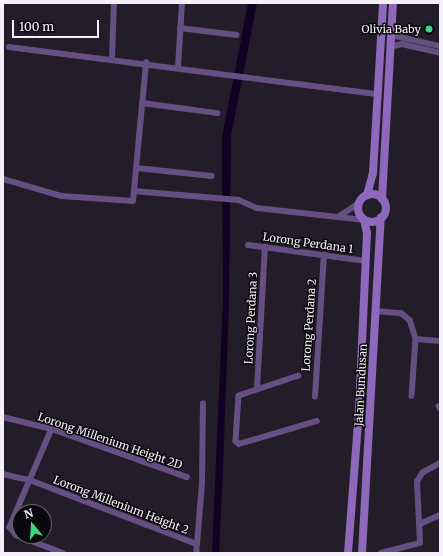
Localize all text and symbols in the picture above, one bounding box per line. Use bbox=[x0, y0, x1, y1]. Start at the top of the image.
scale bar bbox=[14, 12, 101, 38]
text: 100 m bbox=[19, 19, 54, 34]
place label: Olivia Baby bbox=[362, 22, 421, 36]
marker: Olivia Baby bbox=[424, 24, 434, 34]
street label: Lorong Perdana 1 bbox=[262, 230, 354, 256]
street label: Lorong Perdana 3 bbox=[242, 271, 260, 365]
street label: Lorong Perdana 2 bbox=[299, 278, 319, 372]
street label: Jalan Bundusan bbox=[352, 343, 370, 427]
street label: Lorong Millenium Height 2D bbox=[36, 410, 184, 472]
street label: Lorong Millenium Height 2 bbox=[52, 473, 190, 537]
north arrow bbox=[12, 504, 52, 544]
text: N bbox=[22, 506, 35, 522]

